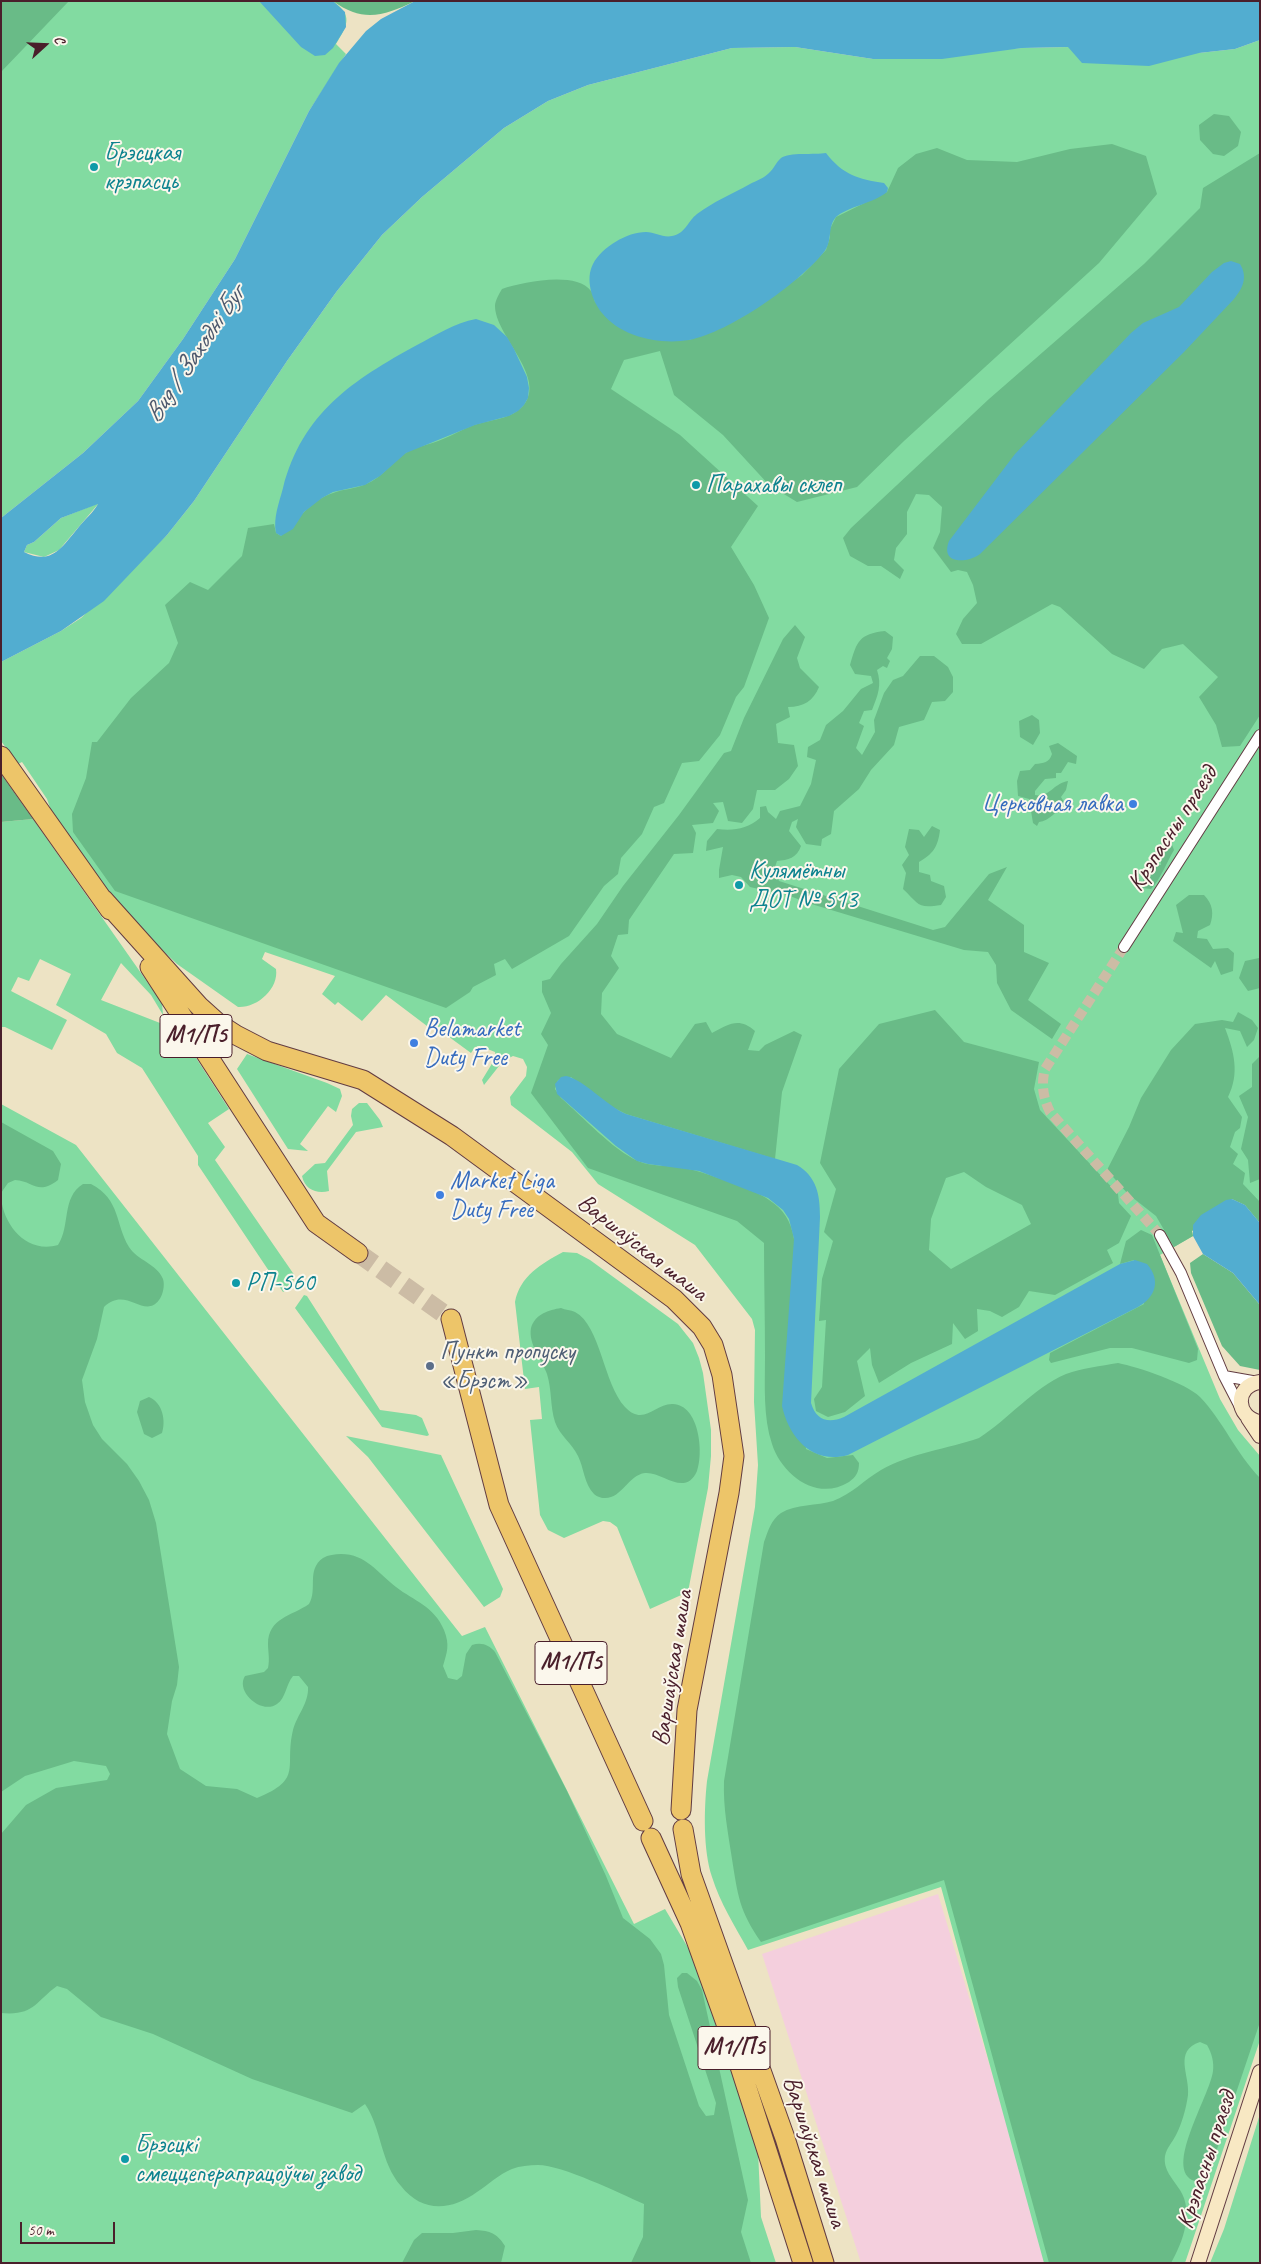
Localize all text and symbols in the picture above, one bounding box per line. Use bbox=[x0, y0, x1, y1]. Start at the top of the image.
north arrow bbox=[20, 20, 70, 70]
text: С bbox=[50, 34, 69, 46]
place label: Брэсцкая крэпасць bbox=[104, 138, 180, 197]
marker: Брэсцкая крэпасць bbox=[88, 161, 100, 173]
water label: Bug / Заходні Буг bbox=[138, 281, 252, 429]
place label: Парахавы склеп bbox=[706, 470, 841, 500]
marker: Парахавы склеп bbox=[690, 479, 702, 491]
street label: Крэпасны праезд bbox=[1121, 761, 1225, 897]
place label: Церковная лавка bbox=[982, 789, 1123, 819]
marker: Церковная лавка bbox=[1127, 798, 1139, 810]
place label: Кулямётны ДОТ № 513 bbox=[749, 856, 857, 915]
marker: Кулямётны ДОТ № 513 bbox=[733, 879, 745, 891]
road number: М1/П5 bbox=[160, 1014, 232, 1058]
place label: Belamarket Duty Free bbox=[424, 1014, 520, 1073]
marker: Belamarket Duty Free bbox=[408, 1037, 420, 1049]
place label: Market Liga Duty Free bbox=[450, 1166, 554, 1225]
street label: Варшаўская шаша bbox=[571, 1188, 713, 1308]
marker: Market Liga Duty Free bbox=[434, 1189, 446, 1201]
place label: РП-560 bbox=[246, 1268, 315, 1298]
marker: РП-560 bbox=[230, 1277, 242, 1289]
place label: Пункт пропуску «Брэст» bbox=[440, 1337, 575, 1396]
marker: Пункт пропуску «Брэст» bbox=[424, 1360, 436, 1372]
street label: Варшаўская шаша bbox=[646, 1588, 700, 1748]
road number: М1/П5 bbox=[535, 1642, 607, 1685]
road number: М1/П5 bbox=[698, 2026, 770, 2070]
street label: Варшаўская шаша bbox=[775, 2072, 853, 2232]
street label: Крэпасны праезд bbox=[1171, 2087, 1243, 2233]
place label: Брэсцкі смеццеперапрацоўчы завод bbox=[135, 2130, 360, 2189]
marker: Брэсцкі смеццеперапрацоўчы завод bbox=[119, 2153, 131, 2165]
scale bar bbox=[22, 2212, 118, 2244]
text: 50 m bbox=[28, 2221, 54, 2240]

